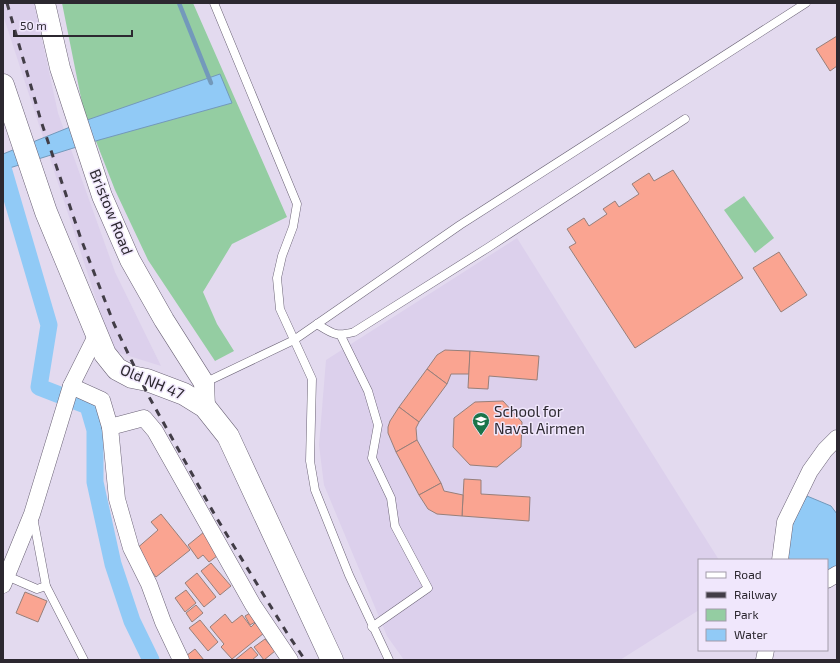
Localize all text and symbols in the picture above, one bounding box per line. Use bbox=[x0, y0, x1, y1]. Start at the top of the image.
scale bar bbox=[14, 12, 132, 38]
text: 50 m bbox=[20, 18, 47, 32]
street label: Bristow Road bbox=[87, 166, 137, 257]
street label: Old NH 47 bbox=[118, 360, 187, 403]
place label: School for Naval Airmen bbox=[494, 402, 585, 437]
school or university icon: School for Naval Airmen bbox=[471, 411, 491, 436]
legend bbox=[698, 559, 828, 651]
text: Road bbox=[734, 567, 762, 581]
text: Railway bbox=[734, 587, 778, 601]
text: Park bbox=[734, 607, 759, 621]
text: Water bbox=[734, 627, 768, 641]

